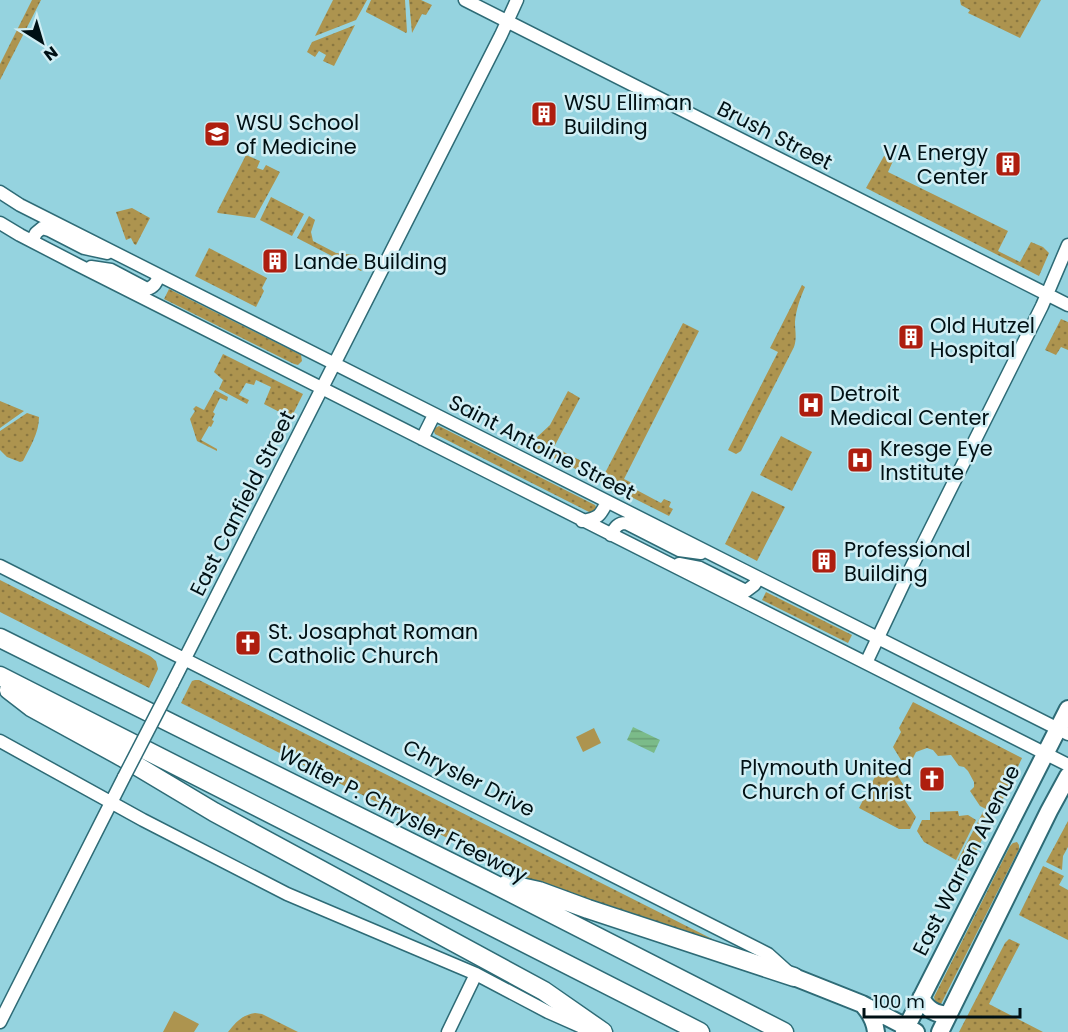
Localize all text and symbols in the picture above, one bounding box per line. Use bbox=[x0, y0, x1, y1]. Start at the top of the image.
north arrow bbox=[12, 12, 72, 72]
text: N bbox=[39, 41, 62, 66]
place label: WSU Elliman Building bbox=[564, 88, 692, 141]
street label: Brush Street bbox=[712, 94, 838, 176]
building icon: WSU Elliman Building bbox=[529, 99, 559, 129]
place label: WSU School of Medicine bbox=[236, 108, 359, 161]
school or university icon: WSU School of Medicine bbox=[202, 119, 232, 149]
place label: VA Energy Center bbox=[883, 138, 988, 191]
building icon: VA Energy Center bbox=[993, 149, 1023, 179]
building icon: Lande Building bbox=[260, 246, 290, 276]
place label: Lande Building bbox=[294, 247, 447, 276]
place label: Old Hutzel Hospital bbox=[930, 311, 1035, 364]
building icon: Old Hutzel Hospital bbox=[896, 322, 926, 352]
place label: Detroit Medical Center bbox=[830, 379, 990, 432]
street label: Saint Antoine Street bbox=[444, 387, 640, 507]
hospital icon: Detroit Medical Center bbox=[796, 390, 826, 420]
street label: East Canfield Street bbox=[183, 405, 301, 601]
place label: Kresge Eye Institute bbox=[880, 434, 993, 487]
hospital icon: Kresge Eye Institute bbox=[845, 445, 875, 475]
place label: Professional Building bbox=[844, 535, 971, 588]
building icon: Professional Building bbox=[809, 546, 839, 576]
place label: St. Josaphat Roman Catholic Church bbox=[268, 617, 478, 670]
church icon: St. Josaphat Roman Catholic Church bbox=[233, 628, 263, 658]
street label: Chrysler Drive bbox=[398, 732, 540, 824]
street label: Walter P. Chrysler Freeway bbox=[274, 738, 533, 890]
place label: Plymouth United Church of Christ bbox=[740, 753, 912, 806]
street label: East Warren Avenue bbox=[905, 760, 1027, 960]
church icon: Plymouth United Church of Christ bbox=[917, 764, 947, 794]
scale bar bbox=[864, 981, 1020, 1019]
text: 100 m bbox=[873, 989, 925, 1014]

